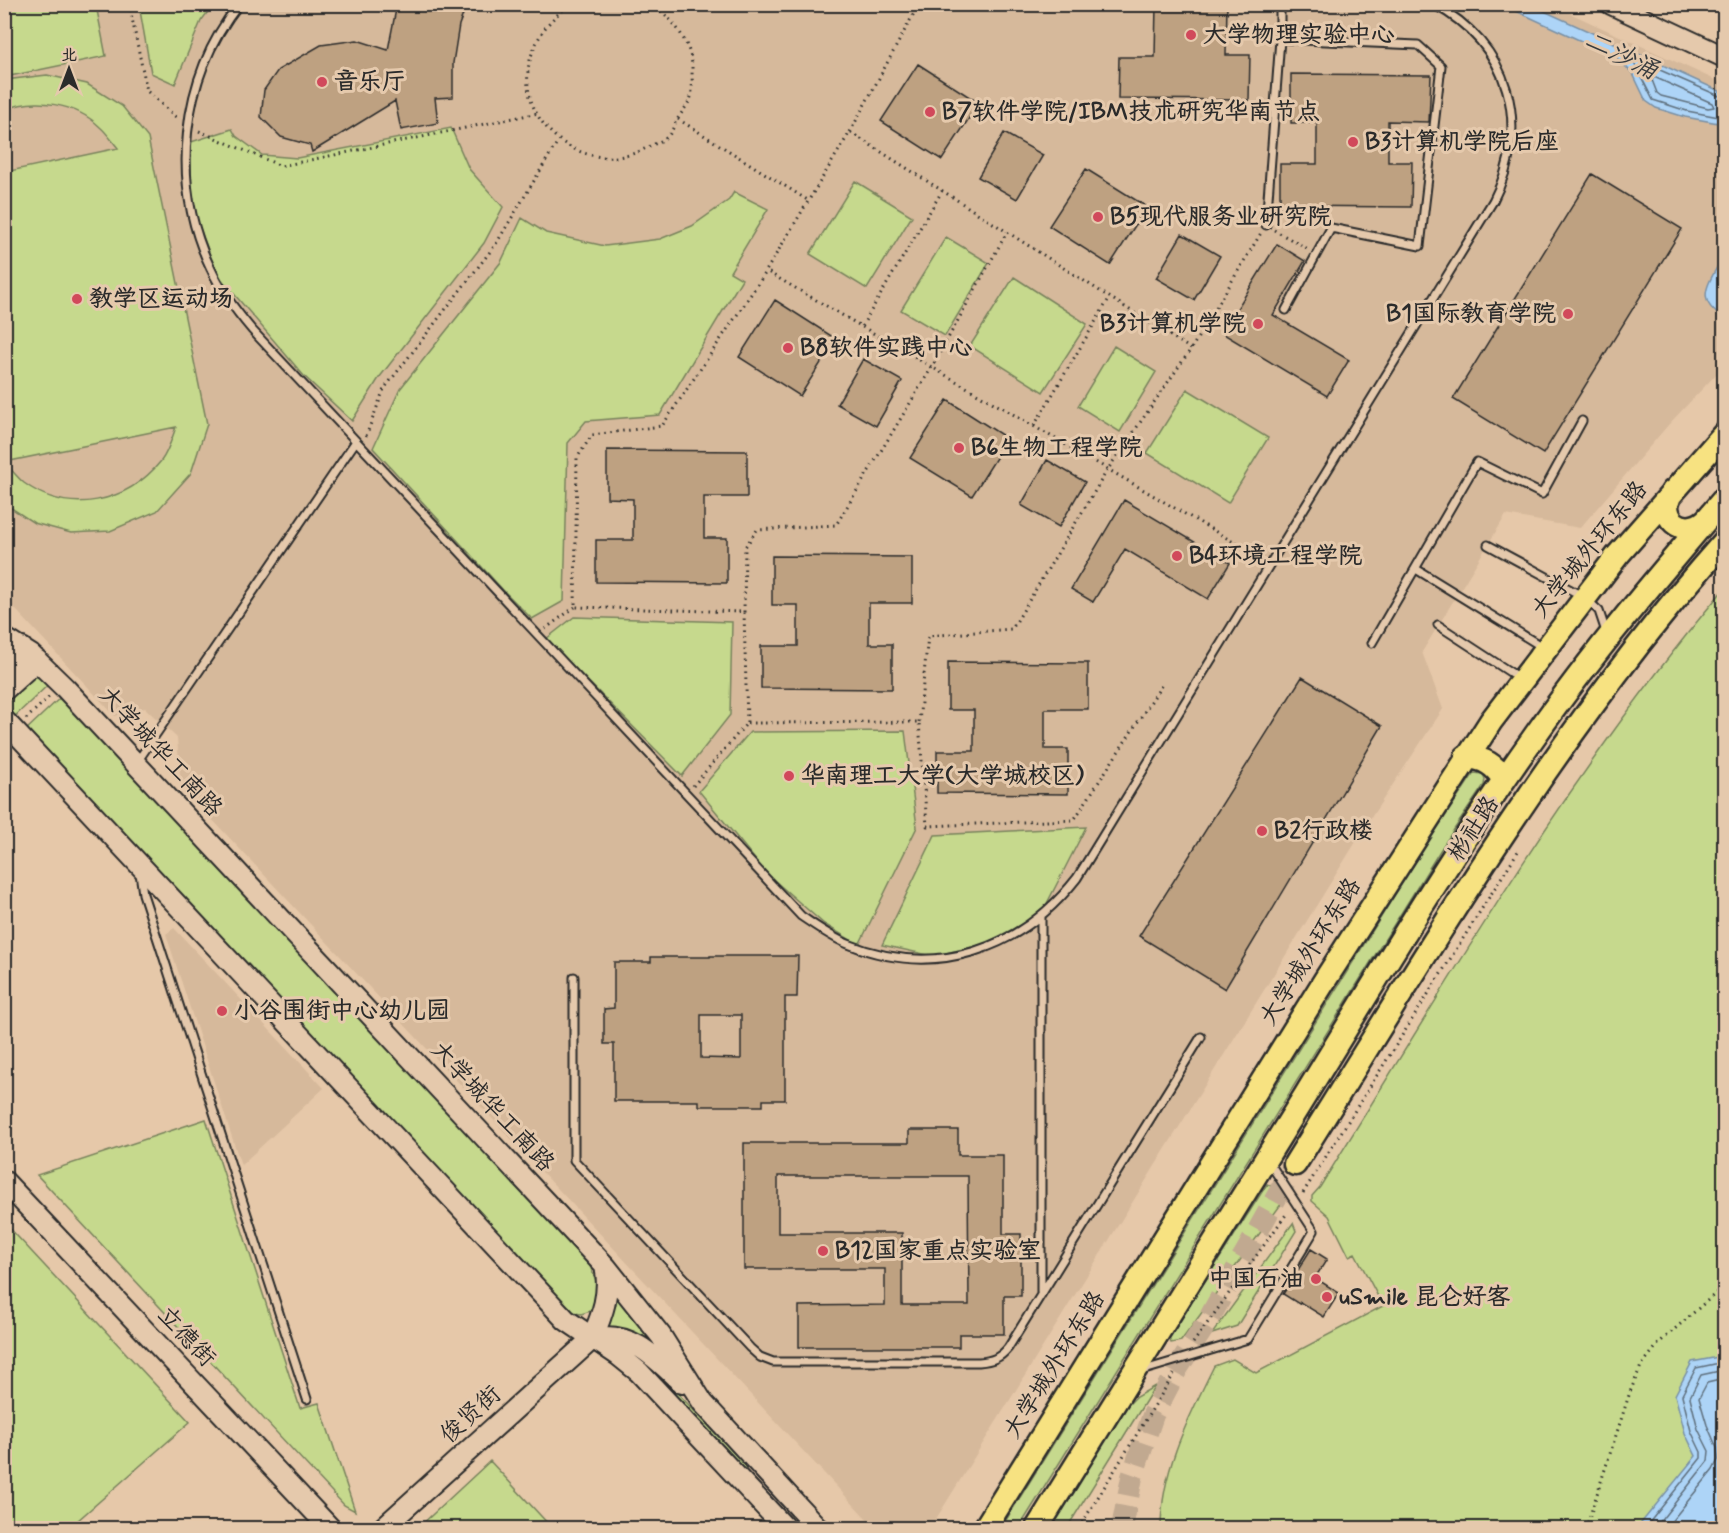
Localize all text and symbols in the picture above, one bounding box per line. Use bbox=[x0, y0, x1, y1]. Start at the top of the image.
place label: 大学物理实验中心 bbox=[1203, 20, 1395, 51]
water label: 二沙涌 bbox=[1578, 24, 1664, 89]
marker: 大学物理实验中心 bbox=[1184, 28, 1198, 42]
north arrow bbox=[39, 39, 99, 99]
text: 北 bbox=[61, 45, 77, 66]
place label: 音乐厅 bbox=[334, 67, 406, 98]
marker: 音乐厅 bbox=[315, 75, 329, 89]
place label: B7软件学院/IBM技术研究华南节点 bbox=[942, 97, 1320, 128]
marker: B7软件学院/IBM技术研究华南节点 bbox=[923, 105, 937, 119]
place label: B3计算机学院后座 bbox=[1365, 127, 1559, 158]
marker: B3计算机学院后座 bbox=[1346, 135, 1360, 149]
place label: B5现代服务业研究院 bbox=[1110, 202, 1332, 233]
marker: B5现代服务业研究院 bbox=[1091, 210, 1105, 224]
place label: 教学区运动场 bbox=[89, 284, 233, 315]
marker: 教学区运动场 bbox=[70, 292, 84, 306]
place label: B1国际教育学院 bbox=[1386, 299, 1556, 330]
marker: B1国际教育学院 bbox=[1561, 307, 1575, 321]
place label: B3计算机学院 bbox=[1100, 309, 1246, 340]
marker: B3计算机学院 bbox=[1251, 317, 1265, 331]
place label: B8软件实践中心 bbox=[800, 333, 973, 364]
marker: B8软件实践中心 bbox=[781, 341, 795, 355]
place label: B6生物工程学院 bbox=[971, 433, 1142, 464]
marker: B6生物工程学院 bbox=[952, 441, 966, 455]
street label: 大学城外环东路 bbox=[1525, 475, 1655, 625]
place label: B4环境工程学院 bbox=[1189, 541, 1362, 572]
marker: B4环境工程学院 bbox=[1170, 549, 1184, 563]
street label: 大学城华工南路 bbox=[91, 680, 229, 824]
place label: 华南理工大学(大学城校区) bbox=[801, 761, 1084, 792]
marker: 华南理工大学(大学城校区) bbox=[782, 769, 796, 783]
street label: 彬社路 bbox=[1441, 790, 1507, 868]
place label: B2行政楼 bbox=[1274, 816, 1373, 847]
marker: B2行政楼 bbox=[1255, 824, 1269, 838]
street label: 大学城外环东路 bbox=[1253, 873, 1369, 1031]
place label: 小谷围街中心幼儿园 bbox=[234, 996, 450, 1027]
marker: 小谷围街中心幼儿园 bbox=[215, 1004, 229, 1018]
street label: 大学城华工南路 bbox=[423, 1035, 561, 1179]
place label: B12国家重点实验室 bbox=[835, 1236, 1042, 1267]
marker: B12国家重点实验室 bbox=[816, 1244, 830, 1258]
place label: 中国石油 bbox=[1208, 1264, 1304, 1295]
marker: 中国石油 bbox=[1309, 1272, 1323, 1286]
place label: uSmile 昆仑好客 bbox=[1339, 1282, 1510, 1313]
street label: 大学城外环东路 bbox=[997, 1286, 1113, 1444]
marker: uSmile 昆仑好客 bbox=[1320, 1290, 1334, 1304]
street label: 立德街 bbox=[150, 1300, 222, 1374]
street label: 俊贤街 bbox=[434, 1379, 508, 1451]

